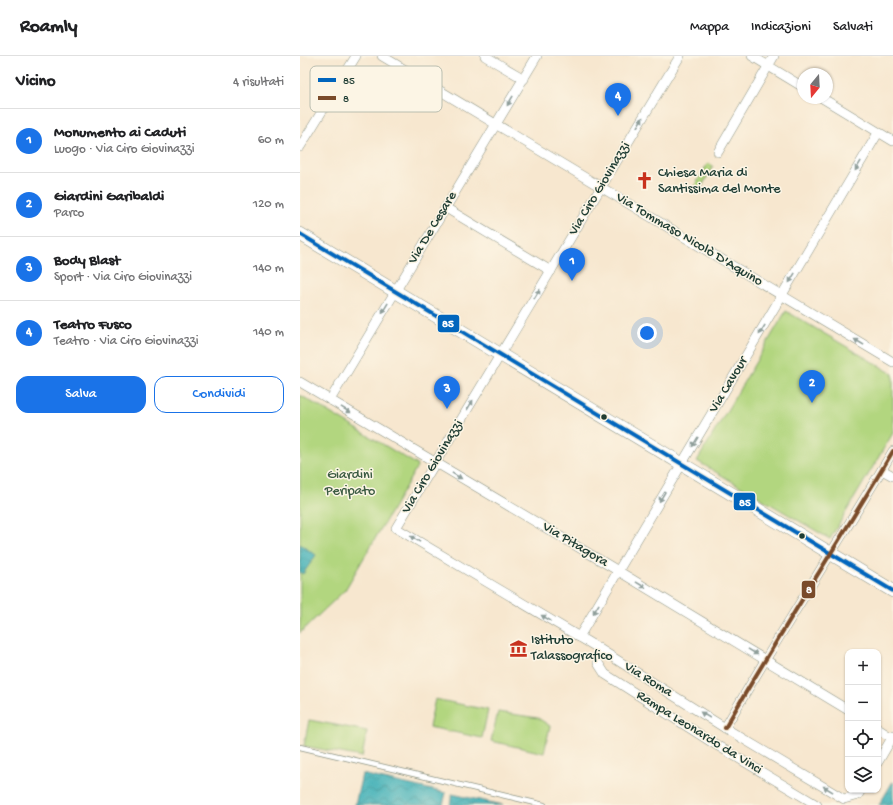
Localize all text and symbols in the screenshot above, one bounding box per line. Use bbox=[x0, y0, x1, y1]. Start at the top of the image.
text: Roamly bbox=[20, 16, 77, 39]
text: Mappa bbox=[690, 19, 729, 36]
text: Indicazioni bbox=[751, 19, 811, 36]
text: Salvati bbox=[833, 19, 873, 36]
legend bbox=[310, 66, 442, 112]
north arrow bbox=[797, 68, 833, 104]
text: Vicino bbox=[16, 72, 56, 92]
text: 4 risultati bbox=[233, 75, 284, 90]
text: 85 bbox=[343, 76, 355, 88]
pin: 4 bbox=[605, 83, 631, 116]
text: 8 bbox=[343, 94, 349, 106]
one-way arrow bbox=[506, 96, 514, 106]
one-way arrow bbox=[636, 117, 644, 127]
text: Monumento ai Caduti bbox=[54, 124, 186, 142]
text: 1 bbox=[26, 133, 32, 148]
text: 60 m bbox=[258, 133, 284, 148]
street label: Via Ciro Giovinazzi bbox=[565, 139, 635, 240]
text: Luogo · Via Ciro Giovinazzi bbox=[54, 142, 195, 157]
one-way arrow bbox=[855, 160, 862, 172]
place label: Chiesa Maria di Santissima del Monte bbox=[658, 165, 781, 198]
church icon: Chiesa Maria di Santissima del Monte bbox=[635, 171, 655, 191]
text: Giardini Garibaldi bbox=[54, 188, 164, 206]
street label: Via De Cesare bbox=[404, 188, 462, 268]
street label: Via Tommaso Nicolò D'Aquino bbox=[611, 189, 766, 291]
text: 2 bbox=[26, 197, 32, 212]
text: 120 m bbox=[253, 197, 284, 212]
text: Parco bbox=[54, 206, 84, 221]
pin: 1 bbox=[559, 248, 585, 281]
text: Body Blast bbox=[54, 252, 120, 270]
text: 3 bbox=[26, 261, 32, 276]
text: 140 m bbox=[253, 261, 284, 276]
text: Sport · Via Ciro Giovinazzi bbox=[54, 270, 192, 285]
one-way arrow bbox=[789, 272, 796, 284]
one-way arrow bbox=[533, 289, 541, 299]
one-way arrow bbox=[381, 302, 388, 314]
line badge: 85 bbox=[437, 314, 460, 333]
text: Teatro Fusco bbox=[54, 316, 132, 334]
text: 85 bbox=[442, 319, 454, 331]
your location bbox=[637, 323, 657, 343]
one-way arrow bbox=[758, 324, 765, 336]
text: 4 bbox=[26, 325, 32, 340]
text: 140 m bbox=[253, 325, 284, 340]
text: Teatro · Via Ciro Giovinazzi bbox=[54, 334, 198, 349]
one-way arrow bbox=[854, 339, 865, 346]
street label: Via Cavour bbox=[705, 353, 753, 417]
pin: 2 bbox=[799, 370, 825, 403]
button: Salva bbox=[16, 376, 146, 413]
button: Condividi bbox=[154, 376, 284, 413]
pin: 3 bbox=[434, 376, 460, 409]
one-way arrow bbox=[467, 399, 474, 411]
one-way arrow bbox=[340, 406, 351, 413]
unlabelled marker bbox=[599, 412, 609, 422]
street label: Via Ciro Giovinazzi bbox=[398, 417, 468, 518]
one-way arrow bbox=[692, 436, 699, 448]
park label: Giardini Peripato bbox=[324, 467, 375, 500]
one-way arrow bbox=[451, 472, 463, 479]
one-way arrow bbox=[659, 491, 666, 503]
line badge: 85 bbox=[733, 492, 756, 511]
text: 85 bbox=[739, 498, 751, 510]
street label: Via Pitagora bbox=[538, 518, 612, 572]
unlabelled marker bbox=[797, 531, 807, 541]
one-way arrow bbox=[409, 536, 421, 543]
line badge: 8 bbox=[801, 580, 816, 599]
one-way arrow bbox=[635, 582, 647, 589]
text: 8 bbox=[806, 585, 812, 597]
one-way arrow bbox=[592, 604, 600, 614]
one-way arrow bbox=[540, 614, 552, 621]
place label: Istituto Talassografico bbox=[530, 632, 613, 665]
museum icon: Istituto Talassografico bbox=[508, 638, 528, 658]
one-way arrow bbox=[748, 648, 758, 656]
map controls bbox=[845, 649, 881, 793]
button: + bbox=[845, 649, 881, 685]
street label: Via Roma bbox=[620, 658, 677, 702]
button: − bbox=[845, 685, 881, 721]
street label: Rampa Leonardo da Vinci bbox=[633, 687, 765, 779]
one-way arrow bbox=[699, 712, 711, 719]
button: locate bbox=[845, 721, 881, 757]
button: layers bbox=[845, 757, 881, 793]
one-way arrow bbox=[822, 786, 834, 793]

